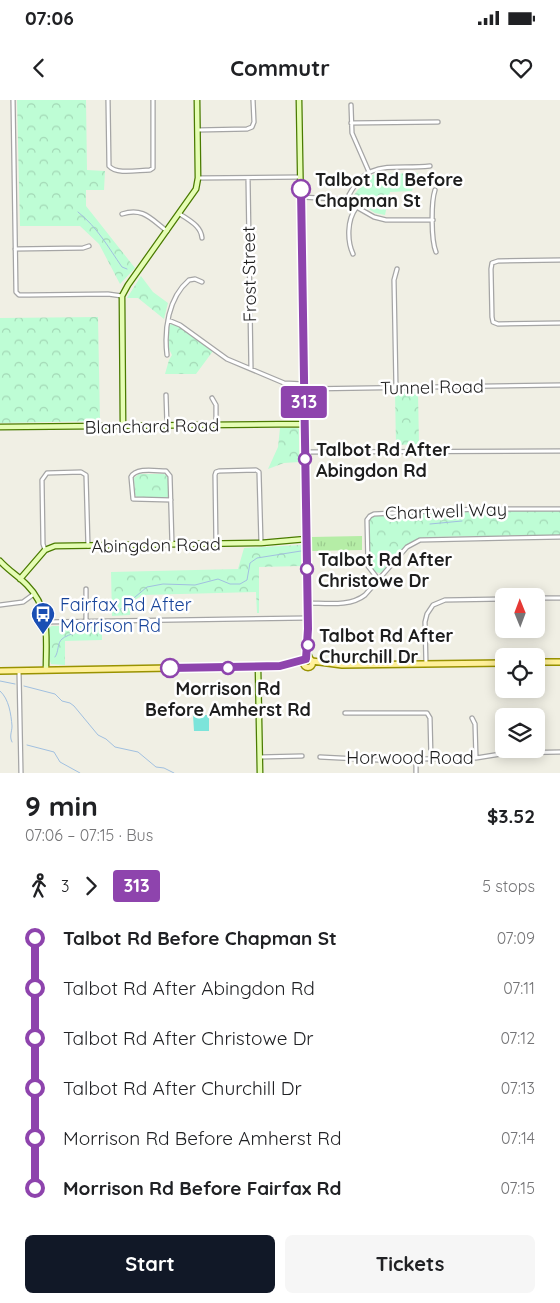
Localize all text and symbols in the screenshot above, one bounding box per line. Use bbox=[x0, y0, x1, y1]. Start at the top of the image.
text: 07:06 bbox=[25, 6, 74, 30]
icon: back bbox=[25, 54, 53, 82]
text: Commutr bbox=[230, 54, 330, 82]
icon: heart bbox=[507, 54, 535, 82]
place label: Talbot Rd Before Chapman St bbox=[315, 168, 463, 212]
marker: Talbot Rd Before Chapman St bbox=[291, 179, 311, 199]
street label: Frost Street bbox=[237, 226, 261, 322]
street label: Tunnel Road bbox=[380, 375, 484, 399]
line badge: 313 bbox=[275, 386, 333, 418]
text: 313 bbox=[291, 390, 317, 413]
street label: Blanchard Road bbox=[85, 413, 219, 439]
place label: Talbot Rd After Abingdon Rd bbox=[316, 438, 451, 482]
marker: Talbot Rd After Abingdon Rd bbox=[298, 452, 312, 466]
street label: Chartwell Way bbox=[385, 497, 507, 525]
street label: Abingdon Road bbox=[91, 532, 221, 558]
place label: Talbot Rd After Christowe Dr bbox=[318, 548, 453, 592]
marker: Talbot Rd After Christowe Dr bbox=[300, 562, 314, 576]
north arrow bbox=[495, 588, 545, 638]
map controls bbox=[495, 588, 545, 758]
place label: Fairfax Rd After Morrison Rd bbox=[60, 593, 192, 637]
bus stop icon: Fairfax Rd After Morrison Rd bbox=[30, 601, 56, 635]
place label: Talbot Rd After Churchill Dr bbox=[319, 624, 454, 668]
marker: Talbot Rd After Churchill Dr bbox=[301, 638, 315, 652]
button: locate bbox=[495, 648, 545, 698]
unlabelled marker bbox=[160, 658, 180, 678]
marker: Morrison Rd Before Amherst Rd bbox=[221, 661, 235, 675]
place label: Morrison Rd Before Amherst Rd bbox=[145, 677, 311, 721]
button: layers bbox=[495, 708, 545, 758]
street label: Horwood Road bbox=[346, 746, 474, 769]
text: 9 min bbox=[25, 788, 98, 823]
text: $3.52 bbox=[487, 804, 535, 828]
text: 07:06 – 07:15 · Bus bbox=[25, 825, 153, 845]
icon: walk bbox=[25, 872, 53, 900]
icon: forward bbox=[77, 872, 105, 900]
text: 313 bbox=[123, 874, 150, 897]
text: 3 bbox=[61, 876, 69, 896]
text: 5 stops bbox=[482, 876, 535, 896]
text: Talbot Rd Before Chapman St bbox=[63, 926, 337, 950]
text: 07:09 bbox=[497, 928, 535, 948]
text: Talbot Rd After Abingdon Rd bbox=[63, 976, 315, 1000]
text: 07:11 bbox=[503, 978, 535, 998]
text: Talbot Rd After Christowe Dr bbox=[63, 1026, 314, 1050]
text: 07:12 bbox=[500, 1028, 535, 1048]
text: Talbot Rd After Churchill Dr bbox=[63, 1076, 302, 1100]
text: 07:13 bbox=[501, 1078, 535, 1098]
text: Morrison Rd Before Amherst Rd bbox=[63, 1126, 341, 1150]
text: 07:14 bbox=[501, 1128, 535, 1148]
text: Morrison Rd Before Fairfax Rd bbox=[63, 1176, 342, 1200]
text: 07:15 bbox=[501, 1178, 535, 1198]
button: Start bbox=[25, 1235, 275, 1293]
button: Tickets bbox=[285, 1235, 535, 1293]

